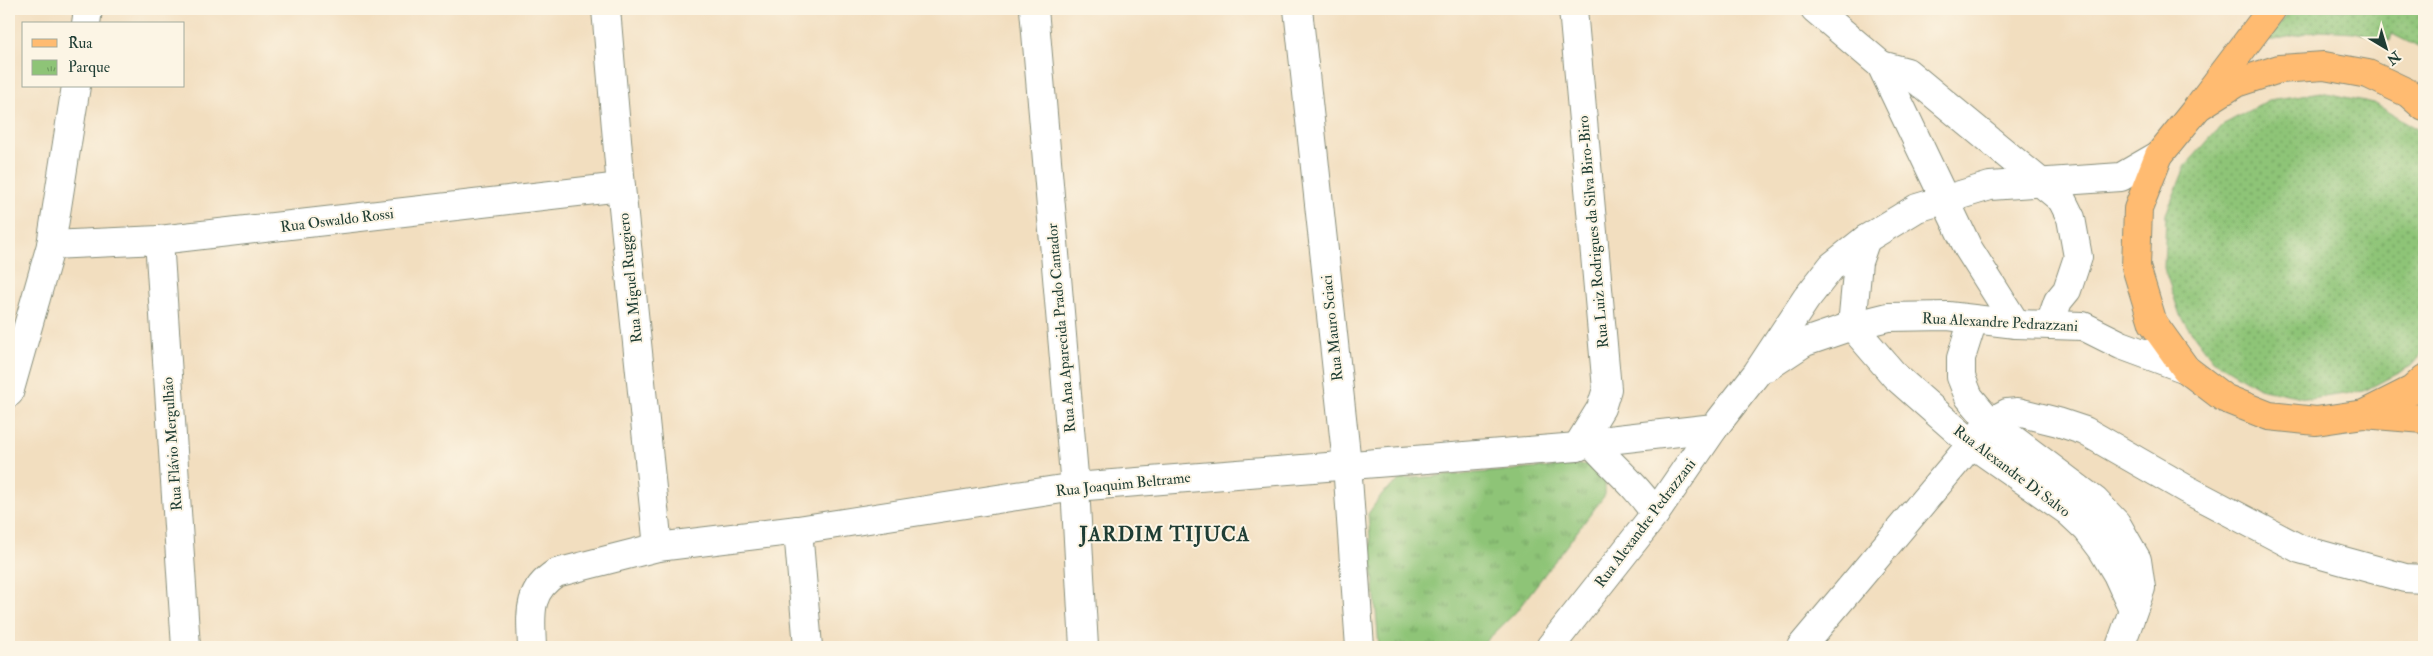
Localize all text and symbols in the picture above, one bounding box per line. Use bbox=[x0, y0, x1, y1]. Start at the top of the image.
legend bbox=[22, 22, 185, 88]
north arrow bbox=[2360, 22, 2410, 72]
text: Rua bbox=[68, 34, 93, 53]
text: N bbox=[2383, 47, 2405, 69]
text: Parque bbox=[68, 58, 110, 77]
street label: Rua Luiz Rodrigues da Silva Biro-Biro bbox=[1574, 115, 1613, 349]
street label: Rua Oswaldo Rossi bbox=[279, 204, 395, 237]
street label: Rua Miguel Ruggiero bbox=[614, 212, 647, 344]
street label: Rua Ana Aparecida Prado Cantador bbox=[1043, 222, 1081, 433]
street label: Rua Mauro Sciaci bbox=[1317, 274, 1348, 382]
street label: Rua Alexandre Pedrazzani bbox=[1921, 309, 2079, 336]
street label: Rua Flávio Mergulhão bbox=[158, 376, 187, 511]
street label: Rua Alexandre Di Salvo bbox=[1950, 421, 2074, 522]
street label: Rua Alexandre Pedrazzani bbox=[1591, 455, 1700, 591]
street label: Rua Joaquim Beltrame bbox=[1055, 468, 1192, 502]
district label: JARDIM TIJUCA bbox=[1079, 522, 1250, 547]

